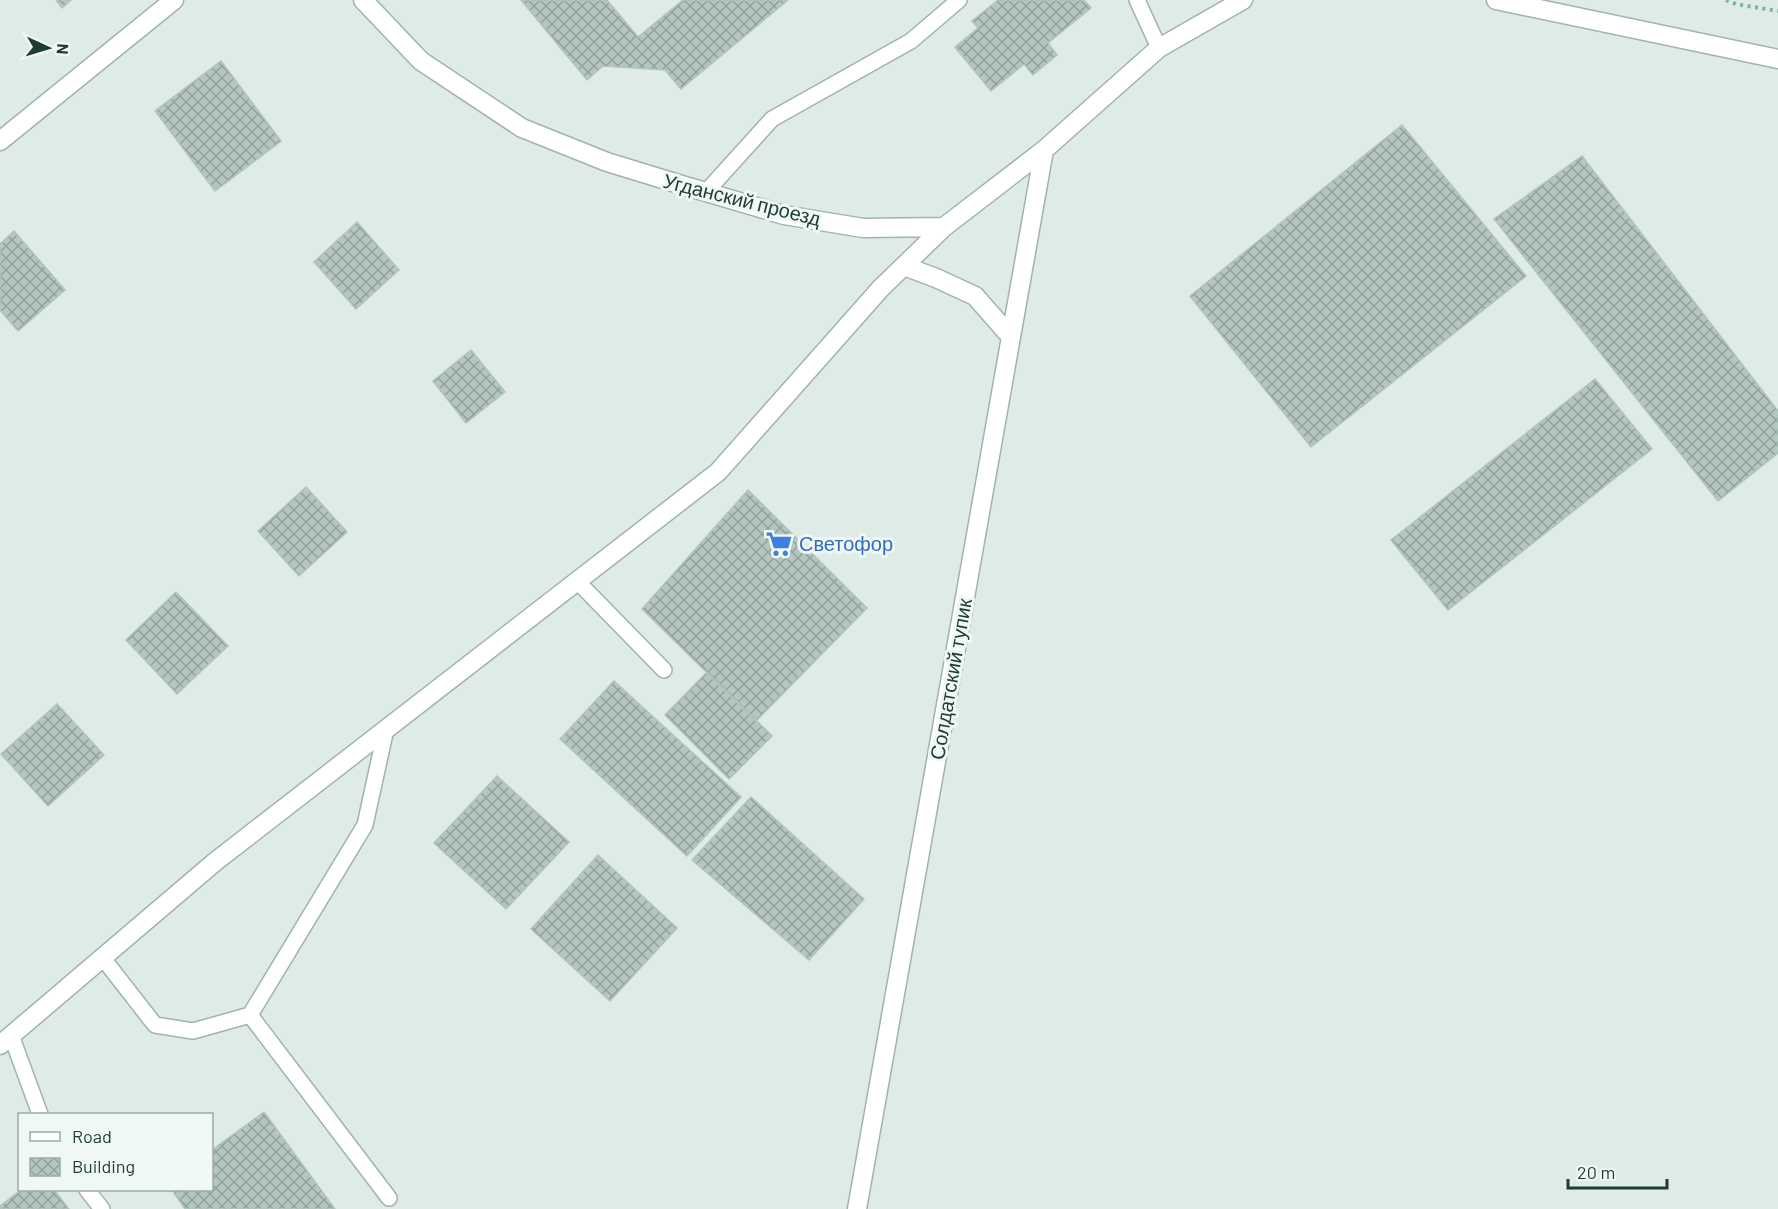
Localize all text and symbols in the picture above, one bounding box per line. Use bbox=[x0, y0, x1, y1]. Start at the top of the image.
north arrow bbox=[18, 18, 78, 78]
text: N bbox=[54, 43, 73, 55]
street label: Угданский проезд bbox=[661, 168, 824, 230]
supermarket icon: Светофор bbox=[764, 529, 794, 559]
place label: Светофор bbox=[799, 531, 893, 555]
street label: Солдатский тупик bbox=[924, 596, 976, 761]
legend bbox=[18, 1113, 213, 1191]
text: Road bbox=[72, 1125, 112, 1147]
scale bar bbox=[1568, 1152, 1667, 1190]
text: Building bbox=[72, 1155, 135, 1177]
text: 20 m bbox=[1577, 1161, 1615, 1183]

